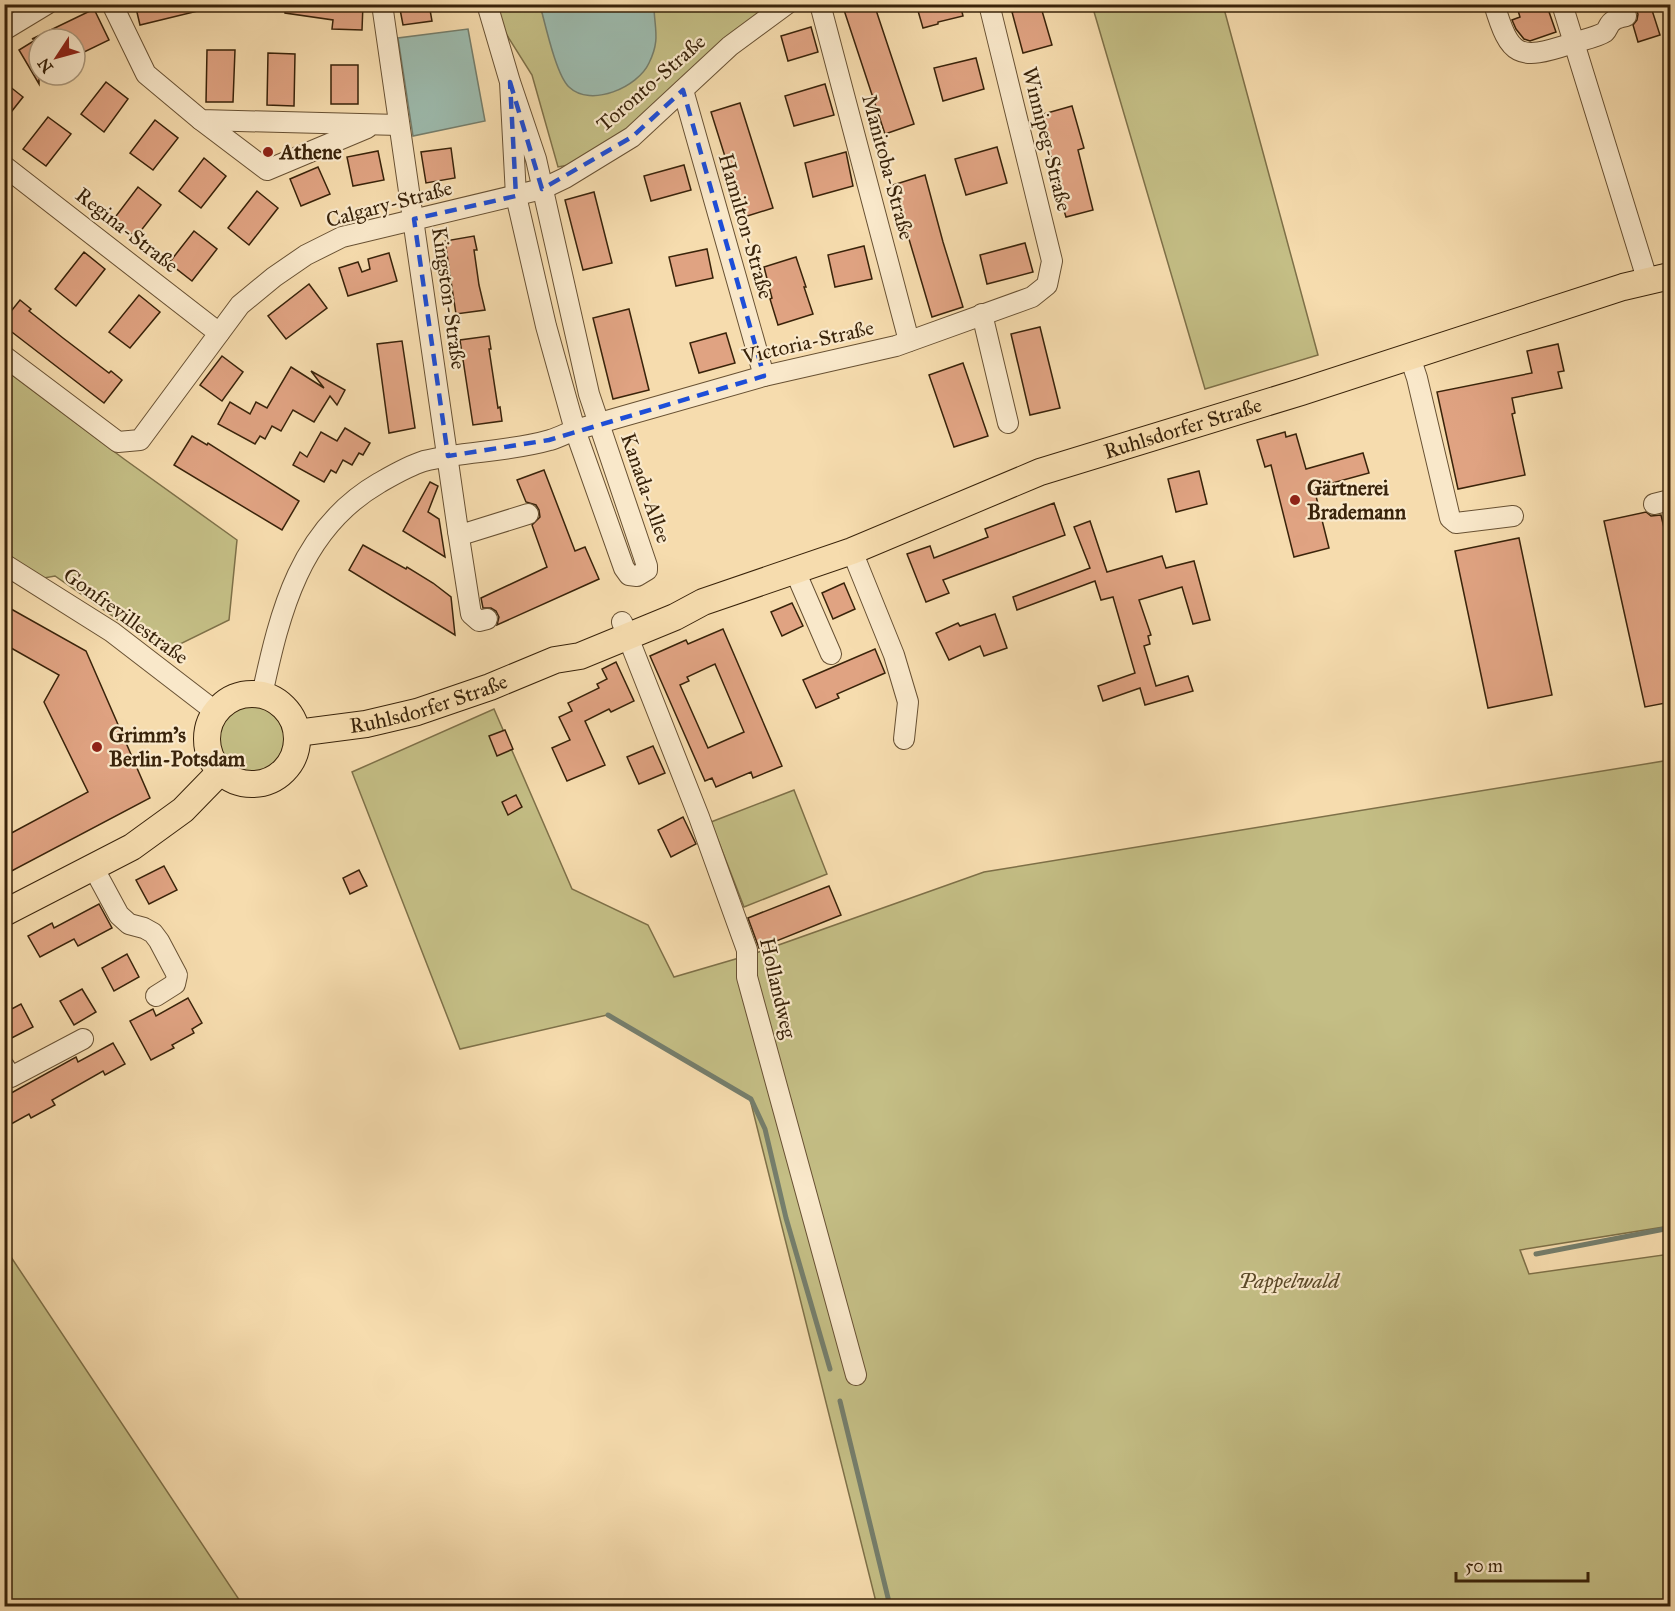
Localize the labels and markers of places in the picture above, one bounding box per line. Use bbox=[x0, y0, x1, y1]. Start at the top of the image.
place label: Athene bbox=[278, 139, 342, 165]
marker: Athene bbox=[261, 145, 275, 159]
place label: Gärtnerei Brademann bbox=[1307, 475, 1407, 525]
marker: Gärtnerei Brademann bbox=[1288, 493, 1302, 507]
place label: Grimm's Berlin-Potsdam bbox=[109, 722, 246, 772]
marker: Grimm's Berlin-Potsdam bbox=[90, 740, 104, 754]

